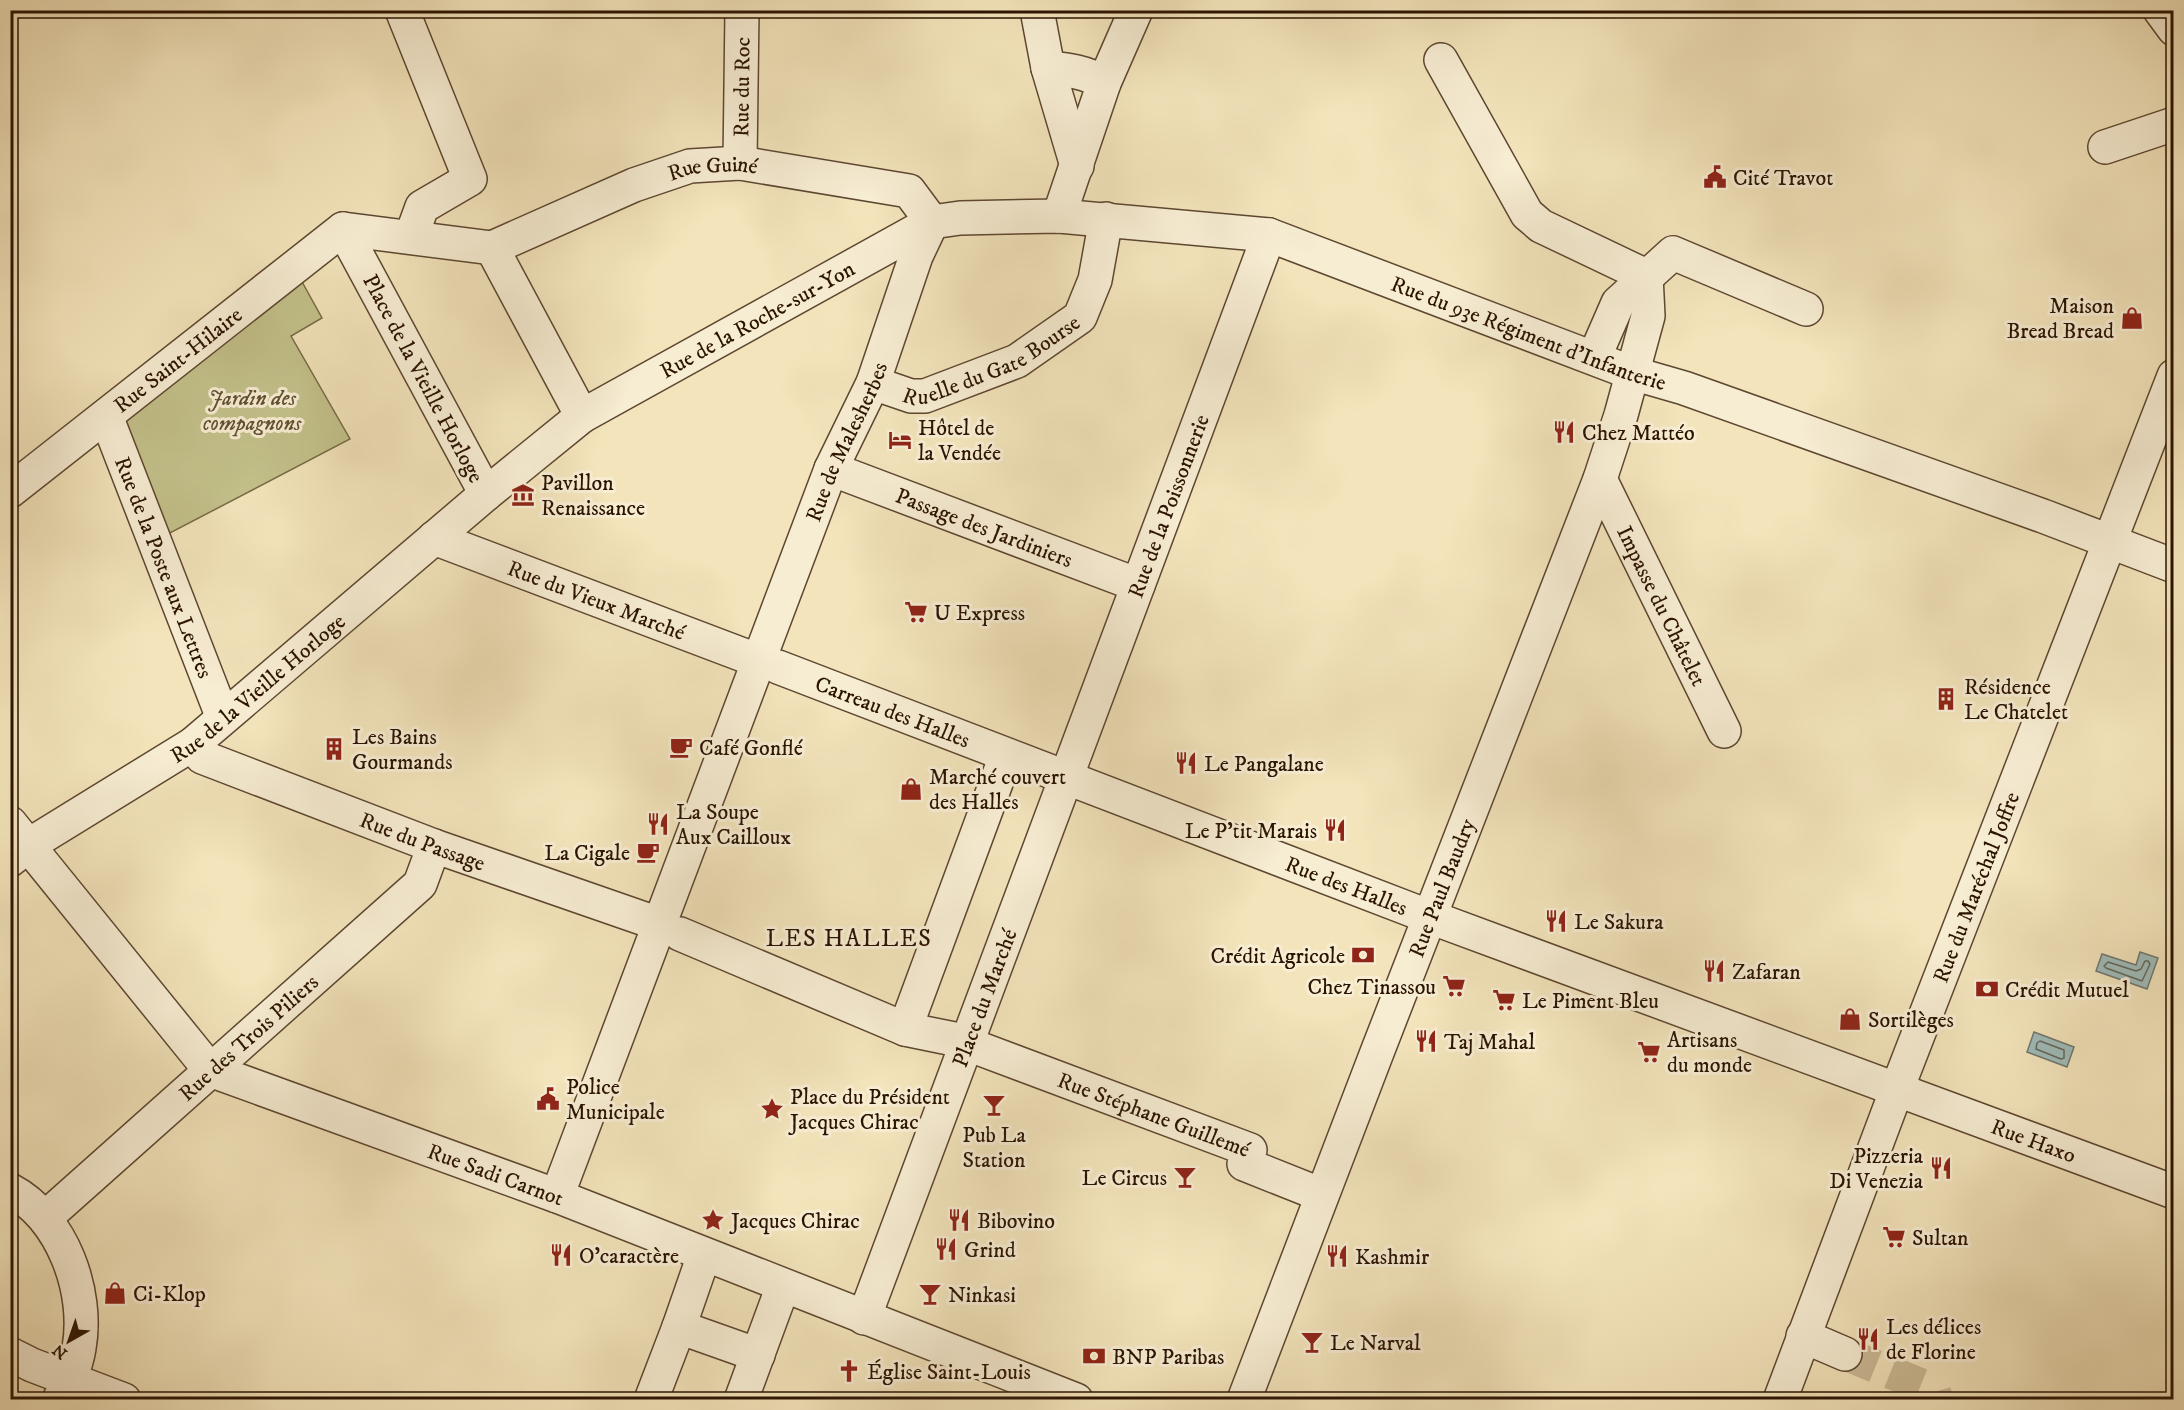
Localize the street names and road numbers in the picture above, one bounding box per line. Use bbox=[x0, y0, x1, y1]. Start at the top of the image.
street label: Rue du Roc bbox=[728, 37, 757, 137]
street label: Rue Guiné bbox=[664, 151, 760, 188]
street label: Rue de la Roche-sur-Yon bbox=[655, 255, 860, 385]
street label: Place de la Vieille Horloge bbox=[356, 270, 489, 488]
street label: Rue du 93e Régiment d'Infanterie bbox=[1387, 271, 1669, 397]
street label: Rue Saint-Hilaire bbox=[109, 302, 248, 419]
street label: Ruelle du Gate Bourse bbox=[899, 309, 1085, 413]
street label: Rue de Malesherbes bbox=[800, 359, 894, 526]
street label: Rue de la Poissonnerie bbox=[1123, 411, 1216, 602]
street label: Rue de la Poste aux Lettres bbox=[108, 453, 218, 682]
street label: Passage des Jardiniers bbox=[892, 483, 1076, 574]
street label: Impasse du Châtelet bbox=[1610, 522, 1712, 691]
street label: Rue du Vieux Marché bbox=[504, 555, 689, 647]
street label: Rue de la Vieille Horloge bbox=[166, 608, 351, 770]
street label: Carreau des Halles bbox=[811, 671, 974, 754]
street label: Rue du Maréchal Joffre bbox=[1928, 788, 2026, 987]
street label: Rue du Passage bbox=[356, 807, 488, 878]
street label: Rue Paul Baudry bbox=[1403, 814, 1482, 961]
street label: Rue des Halles bbox=[1281, 851, 1411, 922]
street label: Place du Marché bbox=[947, 925, 1023, 1071]
street label: Rue des Trois Piliers bbox=[174, 969, 324, 1107]
street label: Rue Stéphane Guillemé bbox=[1054, 1067, 1254, 1164]
street label: Rue Haxo bbox=[1987, 1114, 2079, 1170]
street label: Rue Sadi Carnot bbox=[424, 1138, 567, 1212]

